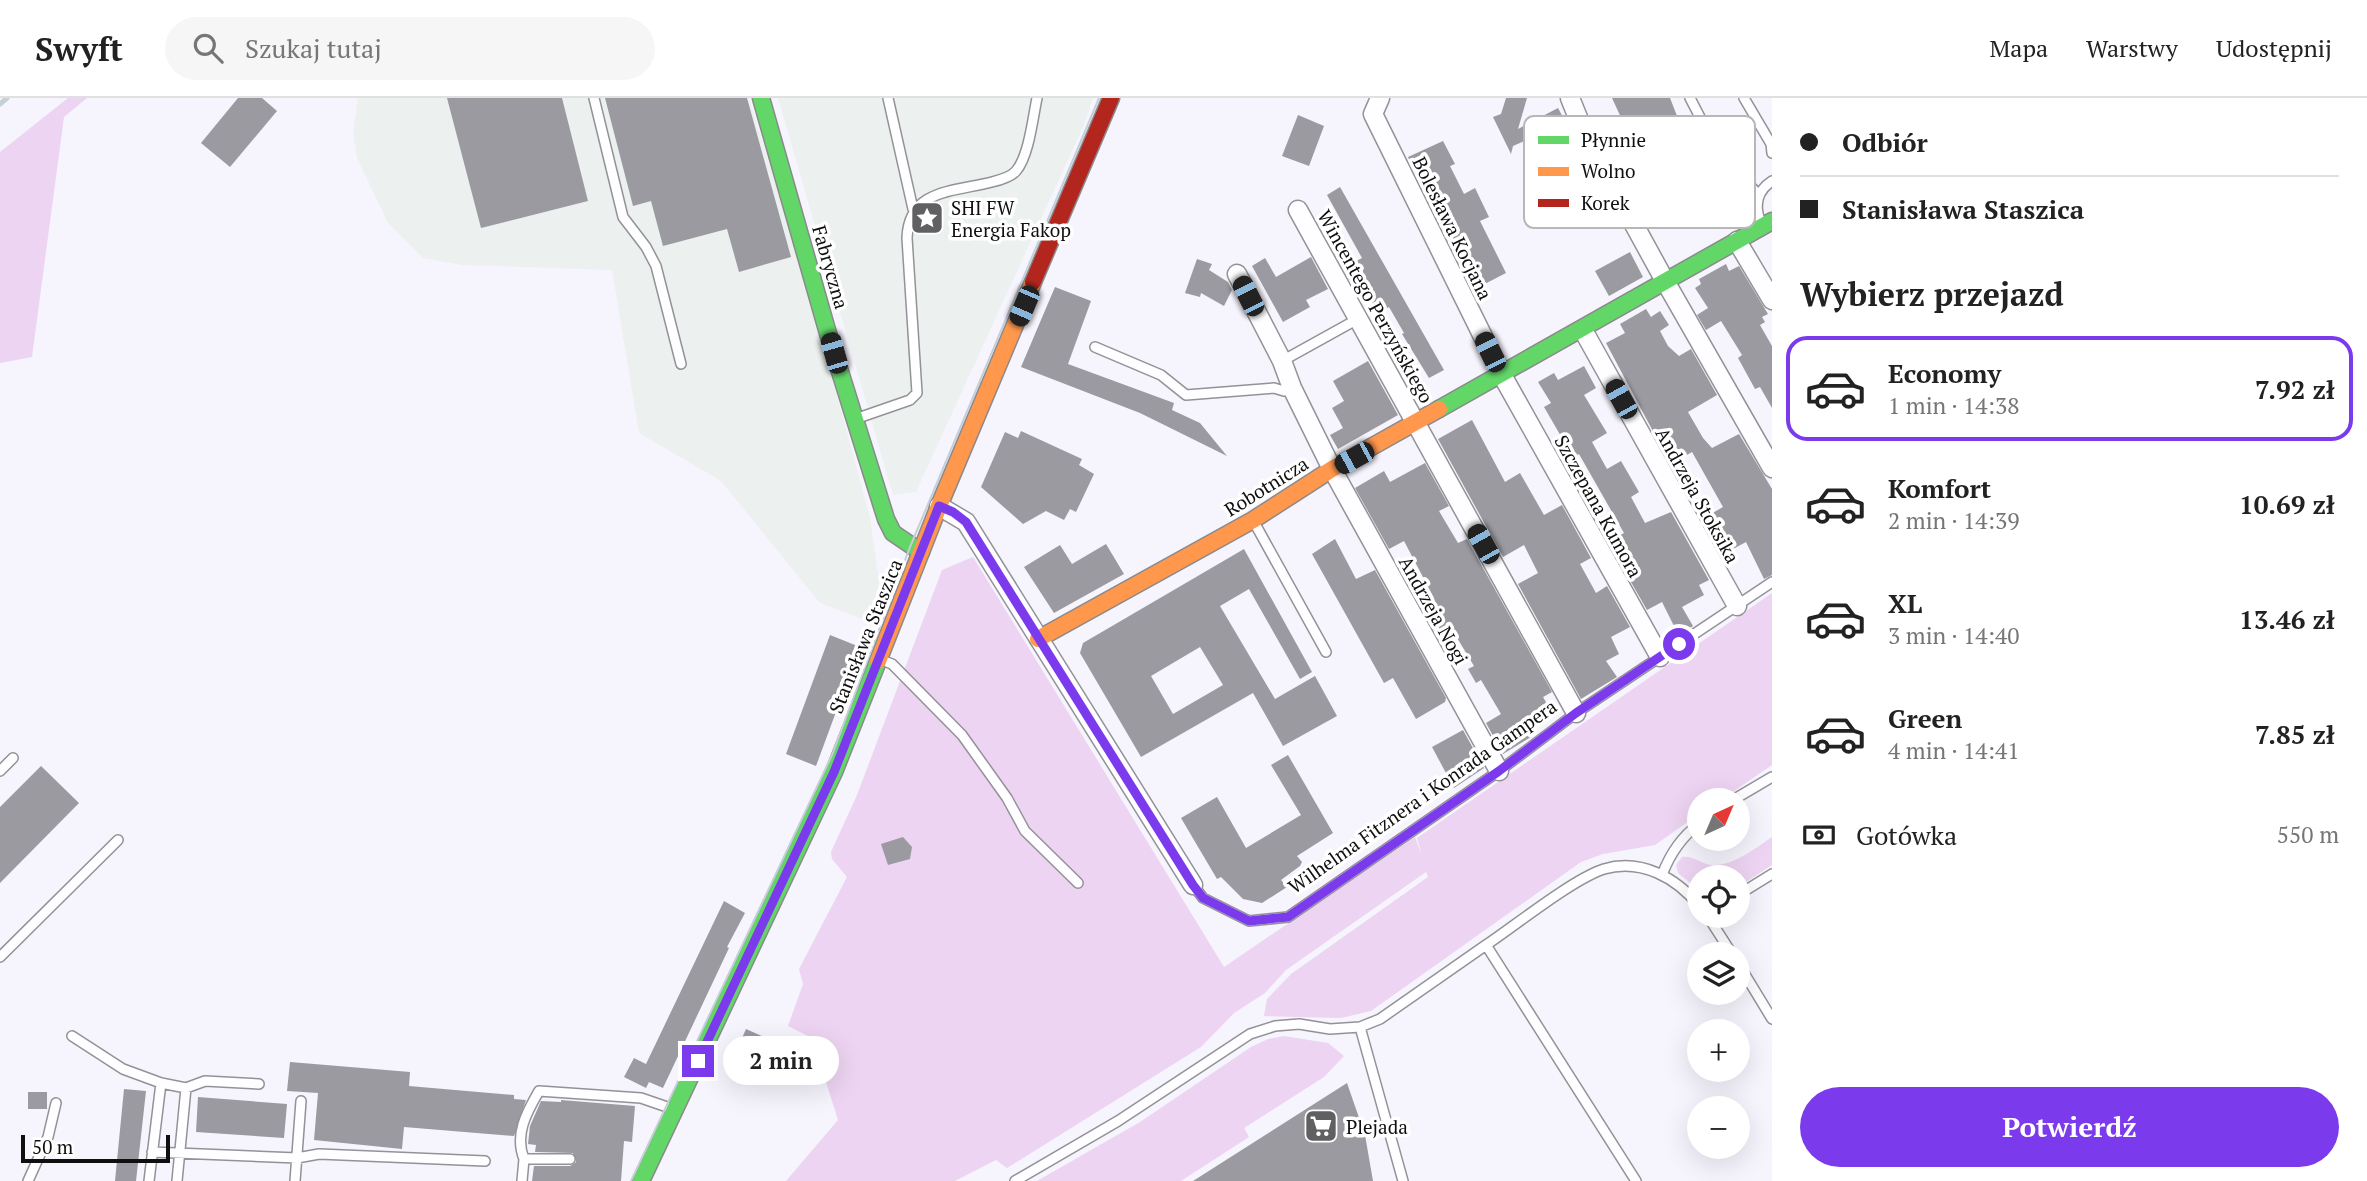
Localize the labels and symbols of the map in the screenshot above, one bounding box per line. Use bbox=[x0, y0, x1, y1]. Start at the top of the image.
legend bbox=[1524, 116, 1755, 228]
text: Płynnie bbox=[1581, 127, 1646, 152]
street label: Bolesława Kocjana bbox=[1408, 152, 1499, 304]
text: Wolno bbox=[1581, 158, 1636, 183]
text: Korek bbox=[1581, 190, 1630, 215]
place label: SHI FW Energia Fakop bbox=[951, 195, 1071, 242]
place icon: SHI FW Energia Fakop bbox=[908, 199, 946, 237]
street label: Wincentego Perzyńskiego bbox=[1312, 205, 1440, 407]
street label: Fabryczna bbox=[807, 222, 855, 312]
car bbox=[1230, 273, 1267, 319]
car bbox=[1007, 283, 1042, 329]
car bbox=[1472, 329, 1509, 375]
car bbox=[819, 330, 850, 376]
car bbox=[1602, 376, 1641, 422]
street label: Andrzeja Stoksika bbox=[1650, 423, 1746, 568]
street label: Szczepana Kumora bbox=[1549, 430, 1649, 582]
car bbox=[1331, 439, 1378, 477]
street label: Robotnicza bbox=[1219, 450, 1313, 522]
car bbox=[1464, 521, 1503, 567]
street label: Andrzeja Nogi bbox=[1394, 551, 1474, 669]
street label: Stanisława Staszica bbox=[823, 555, 908, 717]
route start bbox=[1663, 628, 1695, 660]
street label: Wilhelma Fitznera i Konrada Gampera bbox=[1283, 693, 1562, 899]
north arrow bbox=[1687, 788, 1750, 850]
callout: 2 min bbox=[722, 1037, 838, 1086]
route end bbox=[682, 1045, 714, 1077]
supermarket icon: Plejada bbox=[1302, 1107, 1340, 1145]
place label: Plejada bbox=[1346, 1114, 1408, 1139]
scale bar bbox=[21, 1132, 170, 1164]

